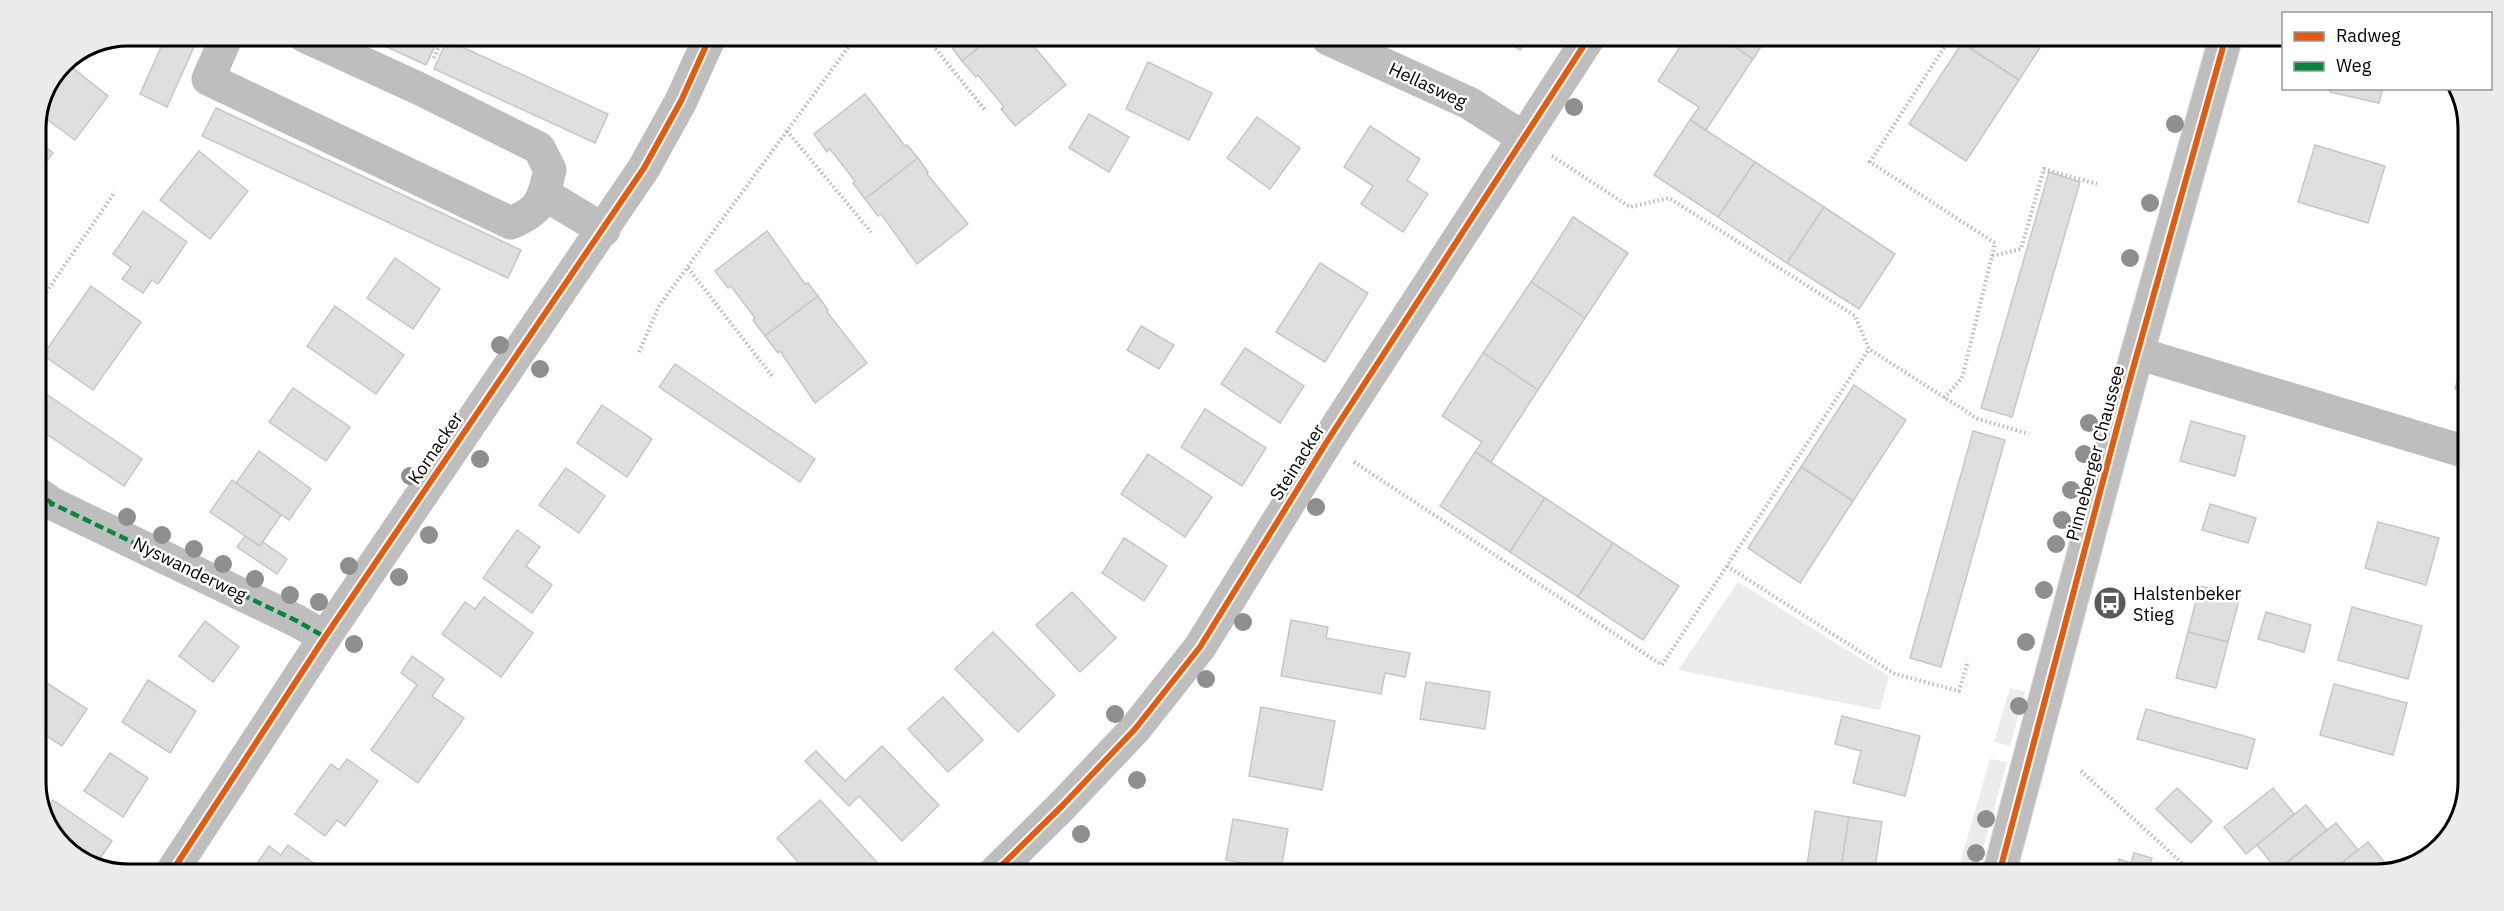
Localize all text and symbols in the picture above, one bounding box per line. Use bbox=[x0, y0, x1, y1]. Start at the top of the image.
legend bbox=[2282, 12, 2492, 90]
text: Radweg bbox=[2336, 24, 2401, 47]
text: Weg bbox=[2336, 54, 2372, 77]
street label: Hellasweg bbox=[1385, 57, 1471, 113]
street label: Pinneberger Chaussee bbox=[2060, 363, 2130, 543]
street label: Kornacker bbox=[402, 407, 468, 489]
street label: Steinacker bbox=[1265, 419, 1330, 504]
street label: Nyswanderweg bbox=[129, 532, 251, 607]
place label: Halstenbeker Stieg bbox=[2133, 582, 2242, 626]
bus stop icon: Halstenbeker Stieg bbox=[2092, 585, 2128, 621]

